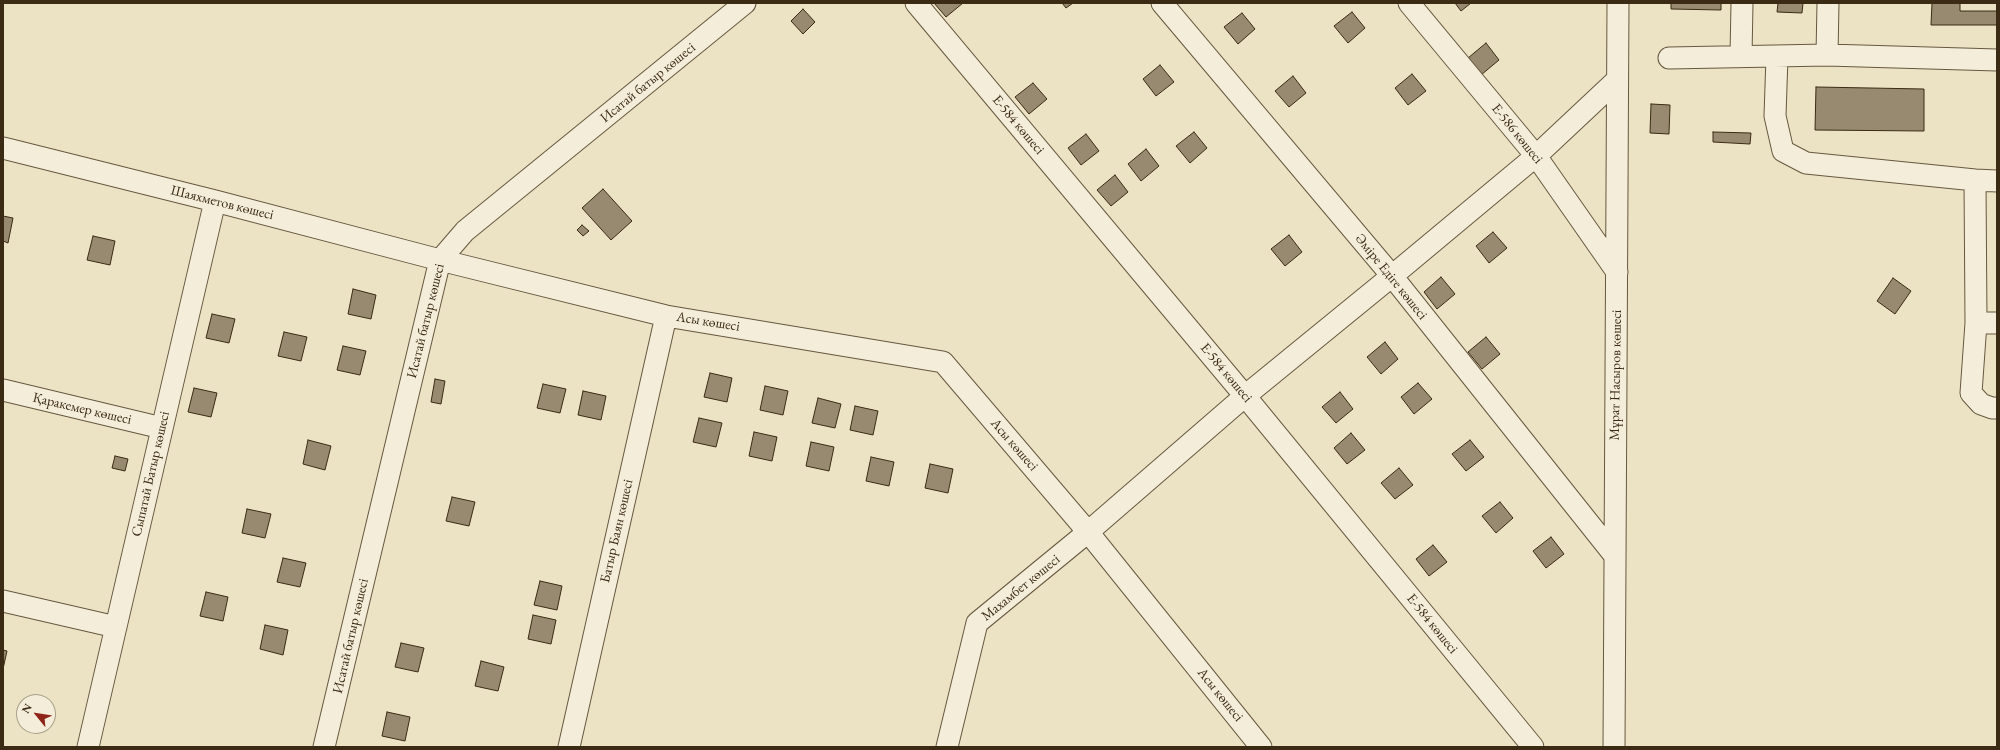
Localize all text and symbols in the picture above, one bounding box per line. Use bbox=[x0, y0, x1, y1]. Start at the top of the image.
street label: Исатай батыр көшесі bbox=[597, 39, 699, 127]
street label: Е-584 көшесі bbox=[988, 92, 1048, 158]
street label: Е-586 көшесі bbox=[1488, 101, 1546, 167]
street label: Шаяхметов көшесі bbox=[169, 182, 275, 224]
street label: Әміре Едіге көшесі bbox=[1351, 231, 1431, 323]
street label: Исатай батыр көшесі bbox=[404, 262, 448, 380]
street label: Асы көшесі bbox=[675, 309, 741, 335]
street label: Мұрат Насыров көшесі bbox=[1606, 310, 1626, 440]
street label: Е-584 көшесі bbox=[1196, 340, 1256, 406]
street label: Қаракемер көшесі bbox=[31, 389, 133, 429]
street label: Сыпатай Батыр көшесі bbox=[128, 410, 174, 538]
street label: Асы көшесі bbox=[987, 415, 1041, 475]
street label: Батыр Баян көшесі bbox=[597, 478, 637, 584]
street label: Махамбет көшесі bbox=[978, 551, 1064, 625]
street label: Исатай батыр көшесі bbox=[330, 577, 372, 695]
street label: Е-584 көшесі bbox=[1403, 591, 1461, 657]
street label: Асы көшесі bbox=[1193, 665, 1247, 725]
north arrow bbox=[16, 694, 56, 734]
text: N bbox=[18, 701, 35, 716]

